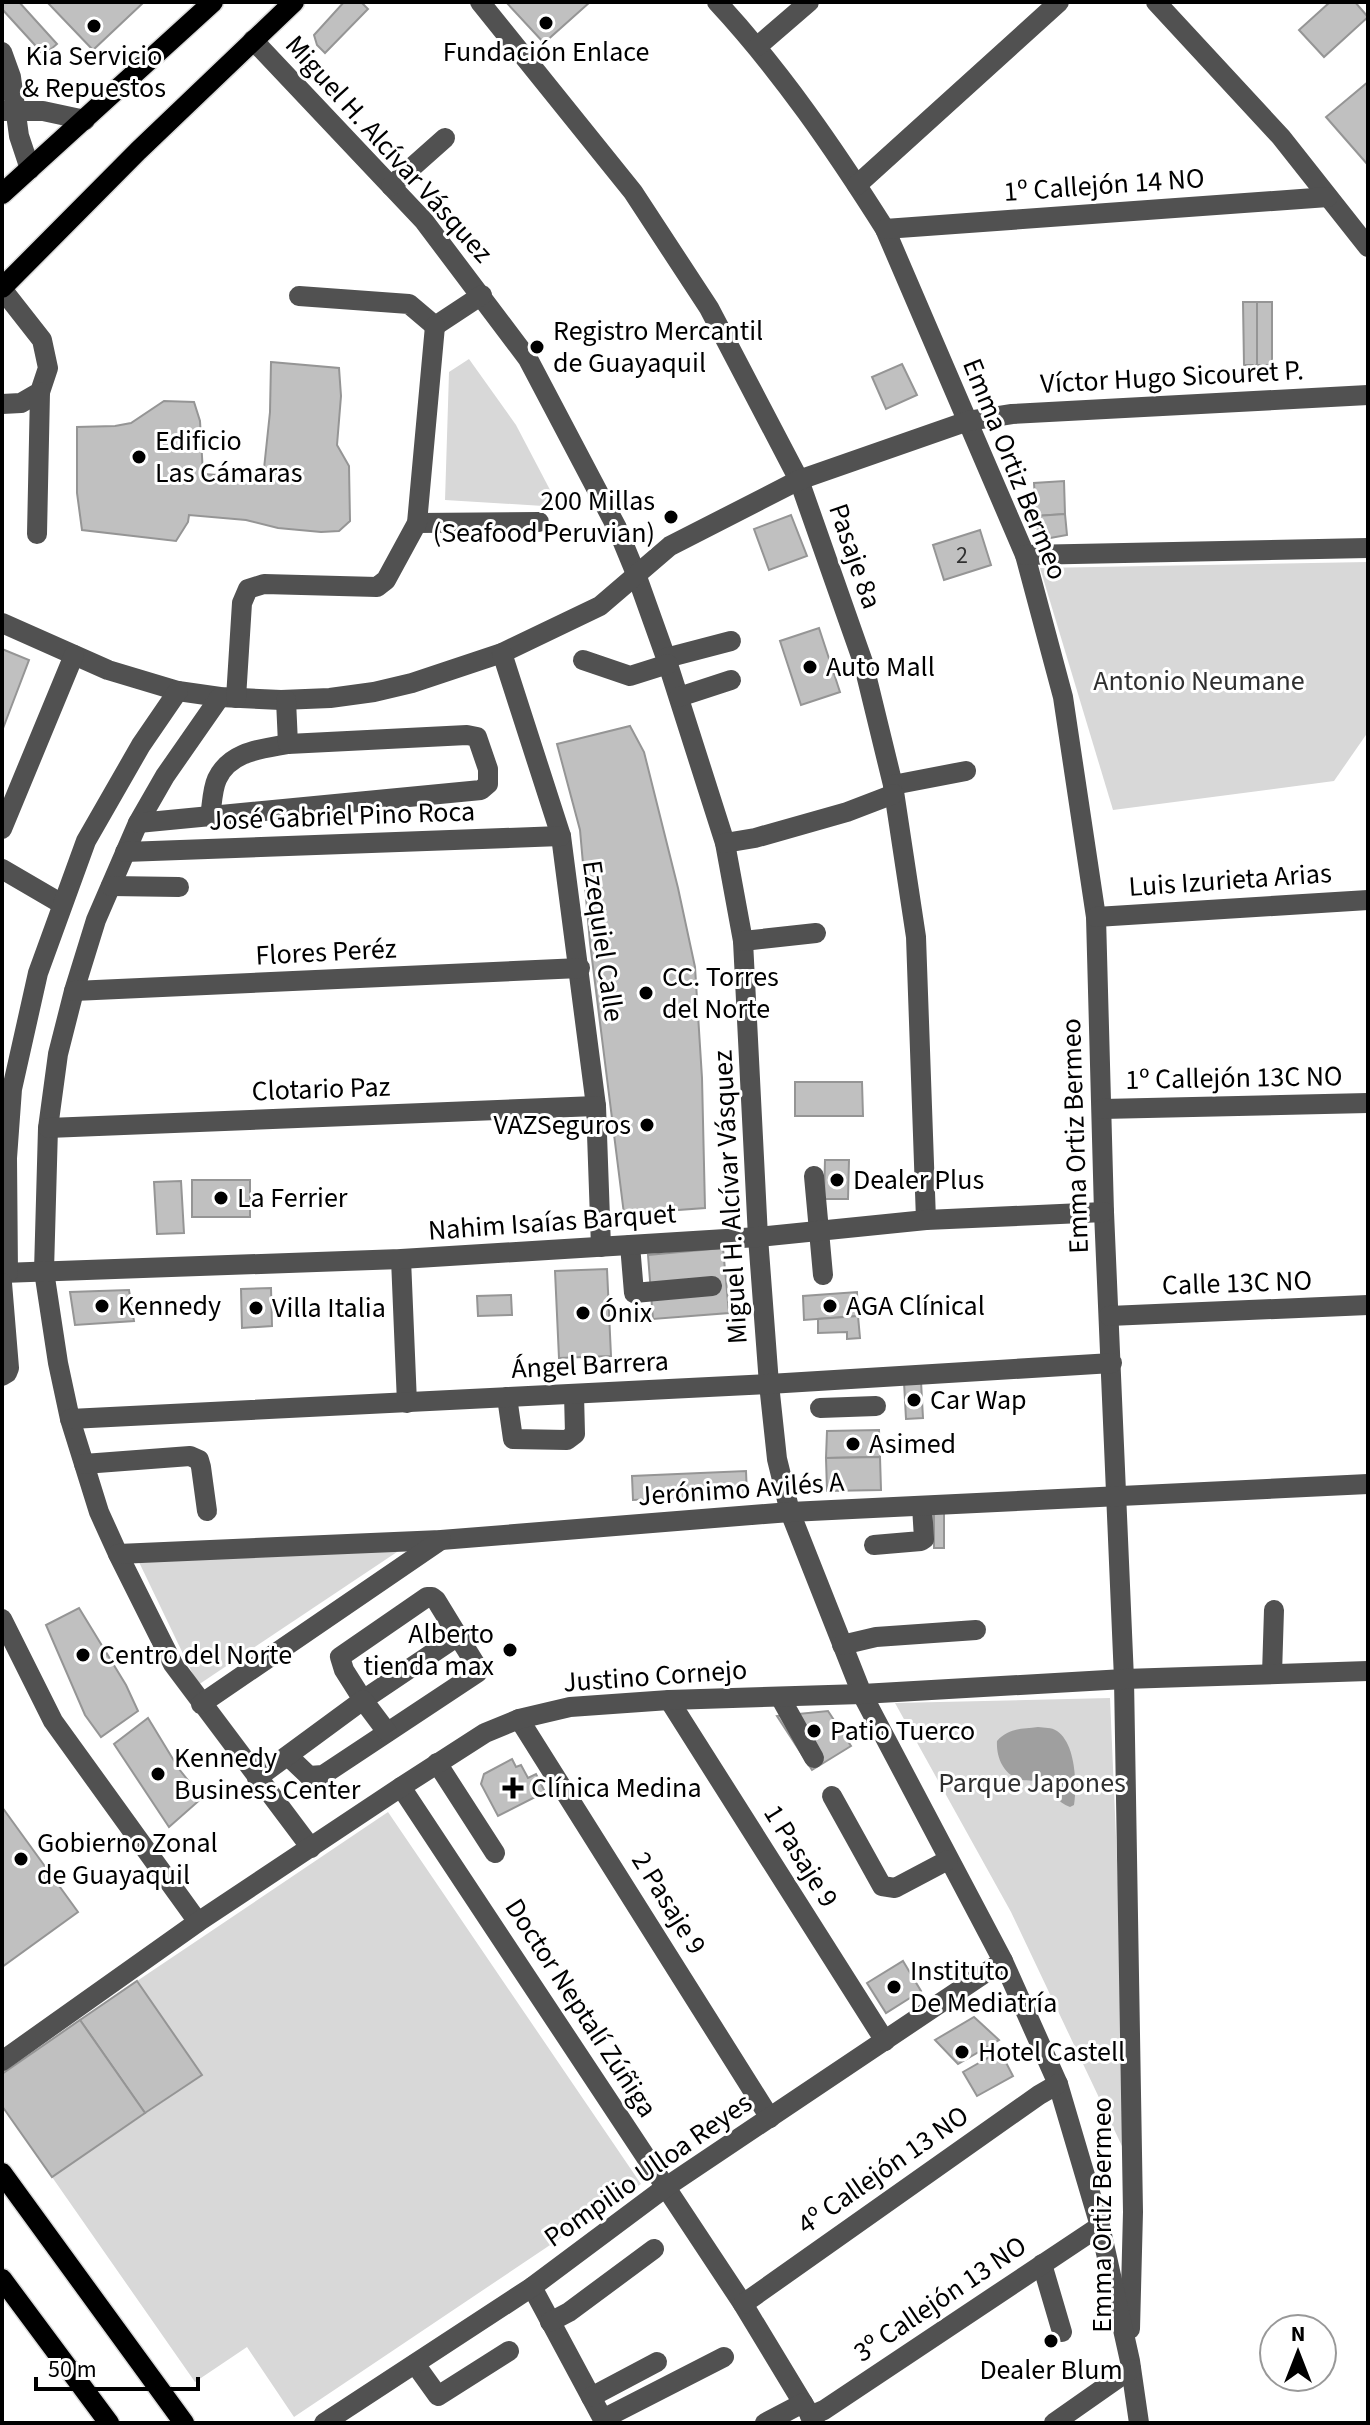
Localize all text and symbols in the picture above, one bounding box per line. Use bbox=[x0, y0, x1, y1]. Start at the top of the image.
marker: Fundación Enlace bbox=[537, 14, 555, 32]
marker: Kia Servicio & Repuestos bbox=[85, 17, 103, 35]
street label: Miguel H. Alcívar Vásquez bbox=[276, 26, 502, 272]
place label: Fundación Enlace bbox=[443, 32, 649, 72]
place label: Kia Servicio & Repuestos bbox=[22, 36, 166, 108]
street label: 1º Callejón 14 NO bbox=[1002, 158, 1206, 212]
place label: Registro Mercantil de Guayaquil bbox=[553, 311, 763, 383]
marker: Registro Mercantil de Guayaquil bbox=[528, 338, 546, 356]
street label: Víctor Hugo Sicouret P. bbox=[1039, 350, 1305, 404]
street label: Emma Ortiz Bermeo bbox=[952, 352, 1078, 586]
place label: Edificio Las Cámaras bbox=[155, 421, 302, 493]
marker: Edificio Las Cámaras bbox=[130, 448, 148, 466]
place label: 200 Millas (Seafood Peruvian) bbox=[433, 481, 655, 553]
street label: Pasaje 8a bbox=[818, 498, 892, 614]
marker: 200 Millas (Seafood Peruvian) bbox=[662, 508, 680, 526]
house number: 2 bbox=[956, 538, 968, 573]
place label: Auto Mall bbox=[826, 647, 935, 687]
marker: Auto Mall bbox=[801, 658, 819, 676]
park label: Antonio Neumane bbox=[1093, 661, 1305, 701]
street label: José Gabriel Pino Roca bbox=[208, 791, 476, 841]
street label: Luis Izurieta Arias bbox=[1127, 853, 1333, 907]
street label: Ezequiel Calle bbox=[572, 858, 634, 1024]
street label: Flores Peréz bbox=[254, 928, 398, 976]
place label: CC. Torres del Norte bbox=[662, 957, 779, 1029]
marker: CC. Torres del Norte bbox=[637, 984, 655, 1002]
street label: Emma Ortiz Bermeo bbox=[1051, 1018, 1099, 1254]
street label: Miguel H. Alcívar Vásquez bbox=[702, 1049, 758, 1345]
street label: 1º Callejón 13C NO bbox=[1125, 1056, 1343, 1100]
street label: Clotario Paz bbox=[251, 1067, 391, 1111]
place label: VAZSeguros bbox=[494, 1105, 631, 1145]
marker: VAZSeguros bbox=[638, 1116, 656, 1134]
place label: Dealer Plus bbox=[853, 1160, 984, 1200]
marker: Dealer Plus bbox=[828, 1171, 846, 1189]
place label: La Ferrier bbox=[237, 1178, 348, 1218]
marker: La Ferrier bbox=[212, 1189, 230, 1207]
street label: Nahim Isaías Barquet bbox=[427, 1193, 678, 1251]
street label: Calle 13C NO bbox=[1161, 1260, 1313, 1306]
place label: Kennedy bbox=[118, 1286, 221, 1326]
place label: AGA Clínical bbox=[846, 1286, 985, 1326]
place label: Villa Italia bbox=[272, 1288, 386, 1328]
place label: Ónix bbox=[599, 1293, 653, 1333]
marker: Kennedy bbox=[93, 1297, 111, 1315]
marker: AGA Clínical bbox=[821, 1297, 839, 1315]
marker: Villa Italia bbox=[247, 1299, 265, 1317]
marker: Ónix bbox=[574, 1304, 592, 1322]
street label: Ángel Barrera bbox=[510, 1341, 670, 1389]
place label: Car Wap bbox=[930, 1380, 1027, 1420]
marker: Car Wap bbox=[905, 1391, 923, 1409]
place label: Asimed bbox=[869, 1424, 956, 1464]
marker: Asimed bbox=[844, 1435, 862, 1453]
street label: Jerónimo Avilés A bbox=[637, 1462, 846, 1516]
place label: Alberto tienda max bbox=[363, 1614, 495, 1686]
place label: Centro del Norte bbox=[99, 1635, 292, 1675]
marker: Alberto tienda max bbox=[501, 1641, 519, 1659]
marker: Centro del Norte bbox=[74, 1646, 92, 1664]
street label: Justino Cornejo bbox=[562, 1650, 748, 1702]
place label: Patio Tuerco bbox=[830, 1711, 975, 1751]
marker: Patio Tuerco bbox=[805, 1722, 823, 1740]
place label: Kennedy Business Center bbox=[174, 1738, 361, 1810]
park label: Parque Japones bbox=[938, 1763, 1126, 1803]
marker: Kennedy Business Center bbox=[149, 1765, 167, 1783]
place label: Clínica Medina bbox=[531, 1768, 702, 1808]
marker: Clínica Medina bbox=[502, 1777, 524, 1799]
street label: 1 Pasaje 9 bbox=[754, 1797, 848, 1915]
place label: Gobierno Zonal de Guayaquil bbox=[37, 1823, 218, 1895]
street label: 2 Pasaje 9 bbox=[622, 1844, 716, 1962]
marker: Gobierno Zonal de Guayaquil bbox=[12, 1850, 30, 1868]
street label: Doctor Neptalí Zúñiga bbox=[495, 1891, 667, 2125]
place label: Instituto De Mediatría bbox=[910, 1951, 1057, 2023]
marker: Instituto De Mediatría bbox=[885, 1978, 903, 1996]
place label: Hotel Castell bbox=[978, 2032, 1125, 2072]
marker: Hotel Castell bbox=[953, 2043, 971, 2061]
street label: Pompilio Ulloa Reyes bbox=[536, 2083, 760, 2257]
street label: 4º Callejón 13 NO bbox=[789, 2096, 977, 2244]
street label: Emma Ortiz Bermeo bbox=[1082, 2097, 1122, 2333]
street label: 3º Callejón 13 NO bbox=[845, 2226, 1035, 2372]
north arrow bbox=[1258, 2313, 1338, 2393]
text: N bbox=[1291, 2318, 1305, 2350]
marker: Dealer Blum bbox=[1042, 2332, 1060, 2350]
scale bar bbox=[36, 2341, 198, 2391]
place label: Dealer Blum bbox=[979, 2350, 1123, 2390]
text: 50 m bbox=[48, 2352, 97, 2387]

